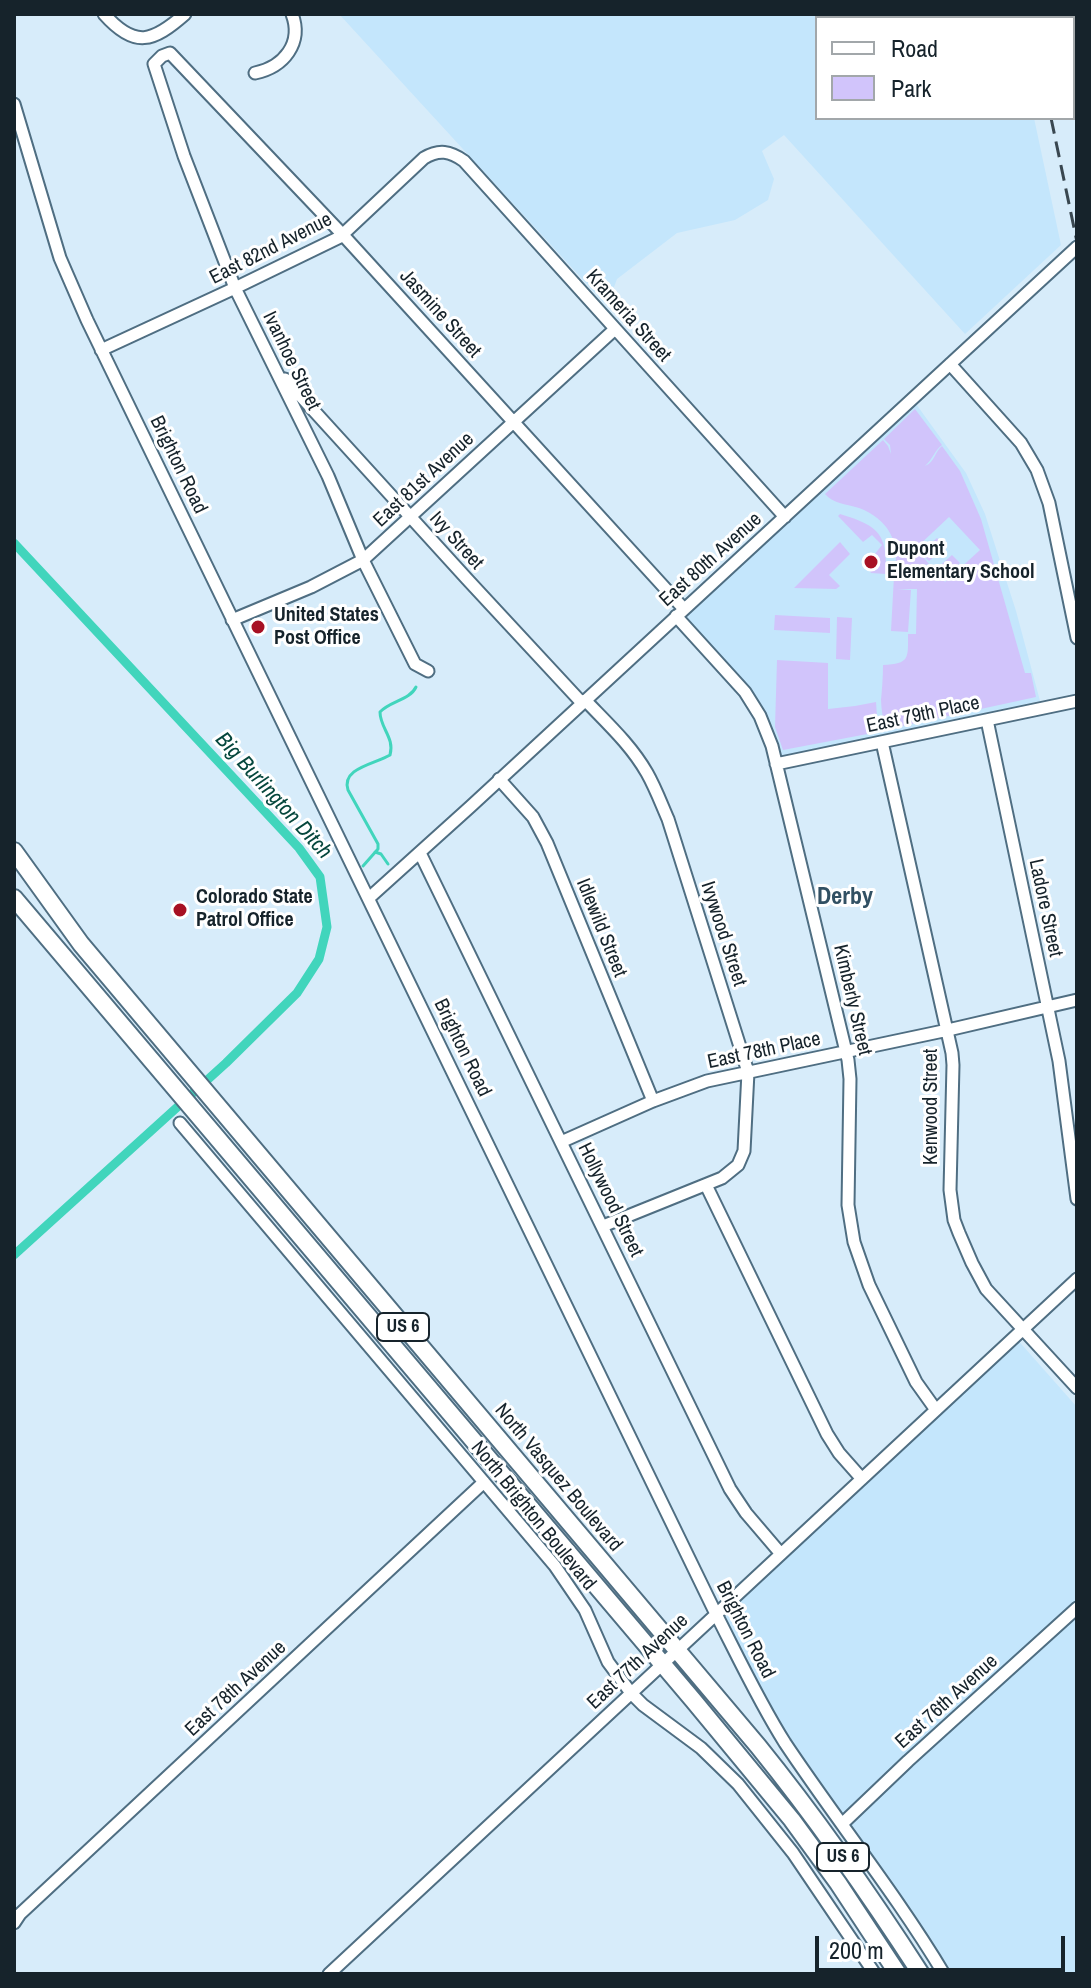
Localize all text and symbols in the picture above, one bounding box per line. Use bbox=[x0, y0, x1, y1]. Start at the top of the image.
legend bbox=[815, 16, 1075, 120]
text: Road bbox=[891, 32, 938, 64]
text: Park bbox=[891, 72, 931, 104]
street label: East 82nd Avenue bbox=[206, 208, 336, 290]
street label: Jasmine Street bbox=[394, 265, 486, 363]
street label: Krameria Street bbox=[580, 265, 676, 367]
street label: Ivanhoe Street bbox=[257, 308, 325, 414]
street label: Brighton Road bbox=[144, 412, 212, 518]
street label: East 81st Avenue bbox=[369, 427, 479, 533]
street label: Ivy Street bbox=[424, 507, 488, 575]
street label: East 80th Avenue bbox=[655, 508, 767, 612]
place label: Dupont Elementary School bbox=[887, 538, 1035, 585]
marker: Dupont Elementary School bbox=[862, 553, 880, 571]
place label: United States Post Office bbox=[274, 604, 379, 651]
marker: United States Post Office bbox=[249, 618, 267, 636]
street label: East 79th Place bbox=[864, 691, 982, 739]
water label: Big Burlington Ditch bbox=[209, 727, 337, 865]
street label: Ladore Street bbox=[1023, 857, 1067, 959]
street label: Idlewild Street bbox=[570, 875, 632, 981]
street label: Ivywood Street bbox=[695, 879, 751, 989]
district label: Derby bbox=[817, 884, 873, 912]
place label: Colorado State Patrol Office bbox=[196, 886, 313, 933]
marker: Colorado State Patrol Office bbox=[171, 901, 189, 919]
street label: Kimberly Street bbox=[828, 942, 876, 1058]
street label: Brighton Road bbox=[428, 995, 496, 1101]
street label: East 78th Place bbox=[705, 1027, 823, 1075]
street label: Kenwood Street bbox=[920, 1049, 944, 1165]
street label: Hollywood Street bbox=[572, 1139, 648, 1261]
road number: US 6 bbox=[377, 1313, 429, 1341]
street label: North Vasquez Boulevard bbox=[489, 1399, 627, 1557]
street label: North Brighton Boulevard bbox=[465, 1437, 601, 1595]
street label: Brighton Road bbox=[710, 1577, 780, 1683]
street label: East 77th Avenue bbox=[583, 1609, 693, 1715]
street label: East 78th Avenue bbox=[181, 1636, 291, 1742]
street label: East 76th Avenue bbox=[891, 1650, 1003, 1754]
road number: US 6 bbox=[817, 1843, 869, 1871]
scale bar bbox=[819, 1920, 1069, 1970]
text: 200 m bbox=[829, 1934, 884, 1966]

